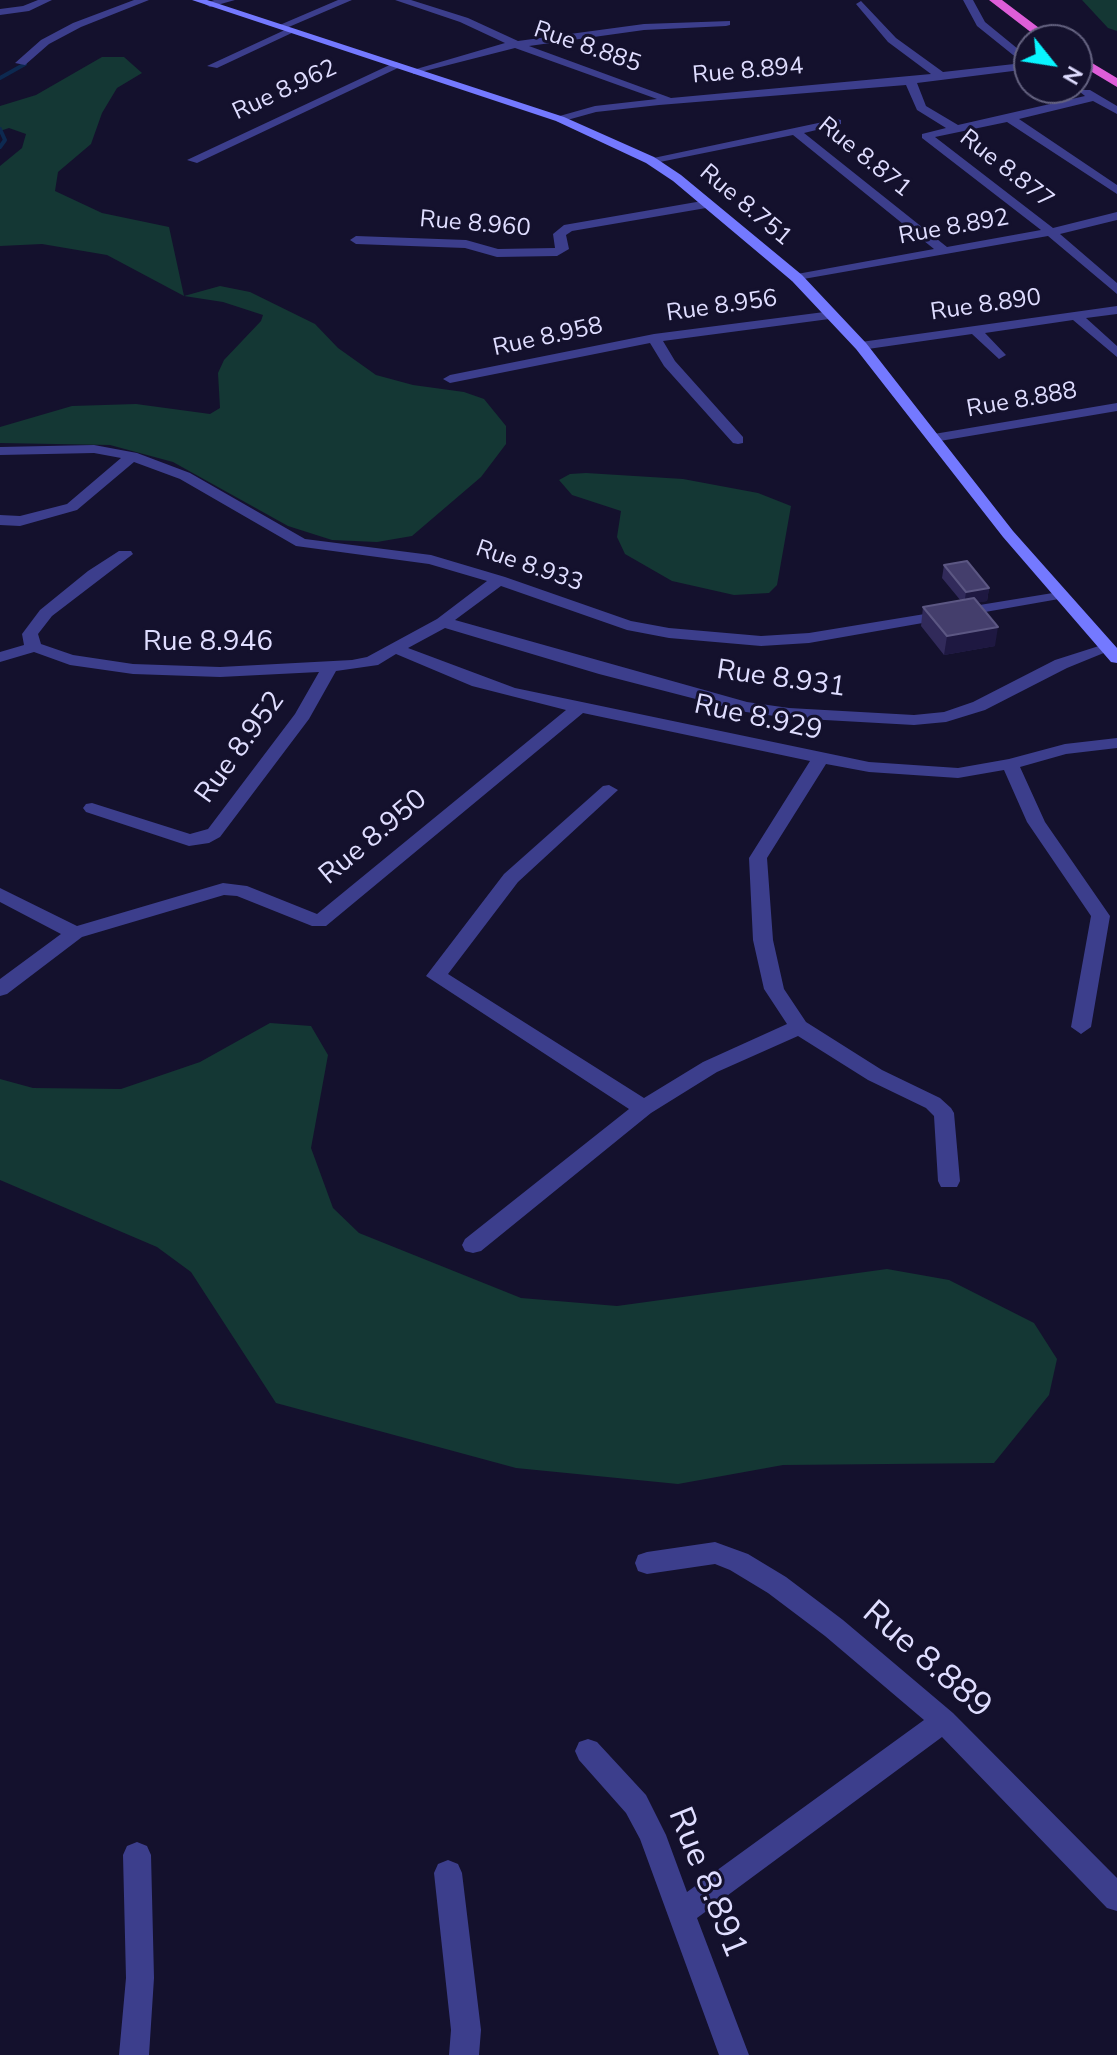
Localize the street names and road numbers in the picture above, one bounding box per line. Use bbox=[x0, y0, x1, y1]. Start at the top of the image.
street label: Rue 8.885 bbox=[530, 16, 644, 80]
street label: Rue 8.894 bbox=[691, 53, 805, 91]
street label: Rue 8.962 bbox=[228, 54, 342, 128]
street label: Rue 8.871 bbox=[812, 112, 916, 204]
street label: Rue 8.877 bbox=[953, 124, 1059, 216]
street label: Rue 8.751 bbox=[693, 159, 797, 253]
street label: Rue 8.892 bbox=[897, 204, 1011, 252]
street label: Rue 8.960 bbox=[418, 206, 532, 244]
street label: Rue 8.890 bbox=[929, 284, 1043, 328]
street label: Rue 8.956 bbox=[665, 285, 779, 329]
street label: Rue 8.958 bbox=[490, 312, 606, 364]
street label: Rue 8.888 bbox=[965, 377, 1079, 425]
street label: Rue 8.933 bbox=[472, 535, 586, 599]
street label: Rue 8.946 bbox=[143, 626, 273, 660]
street label: Rue 8.931 bbox=[714, 654, 848, 706]
street label: Rue 8.952 bbox=[189, 685, 293, 811]
street label: Rue 8.929 bbox=[691, 689, 825, 749]
street label: Rue 8.950 bbox=[313, 783, 435, 893]
street label: Rue 8.889 bbox=[853, 1594, 999, 1728]
street label: Rue 8.891 bbox=[657, 1802, 755, 1964]

